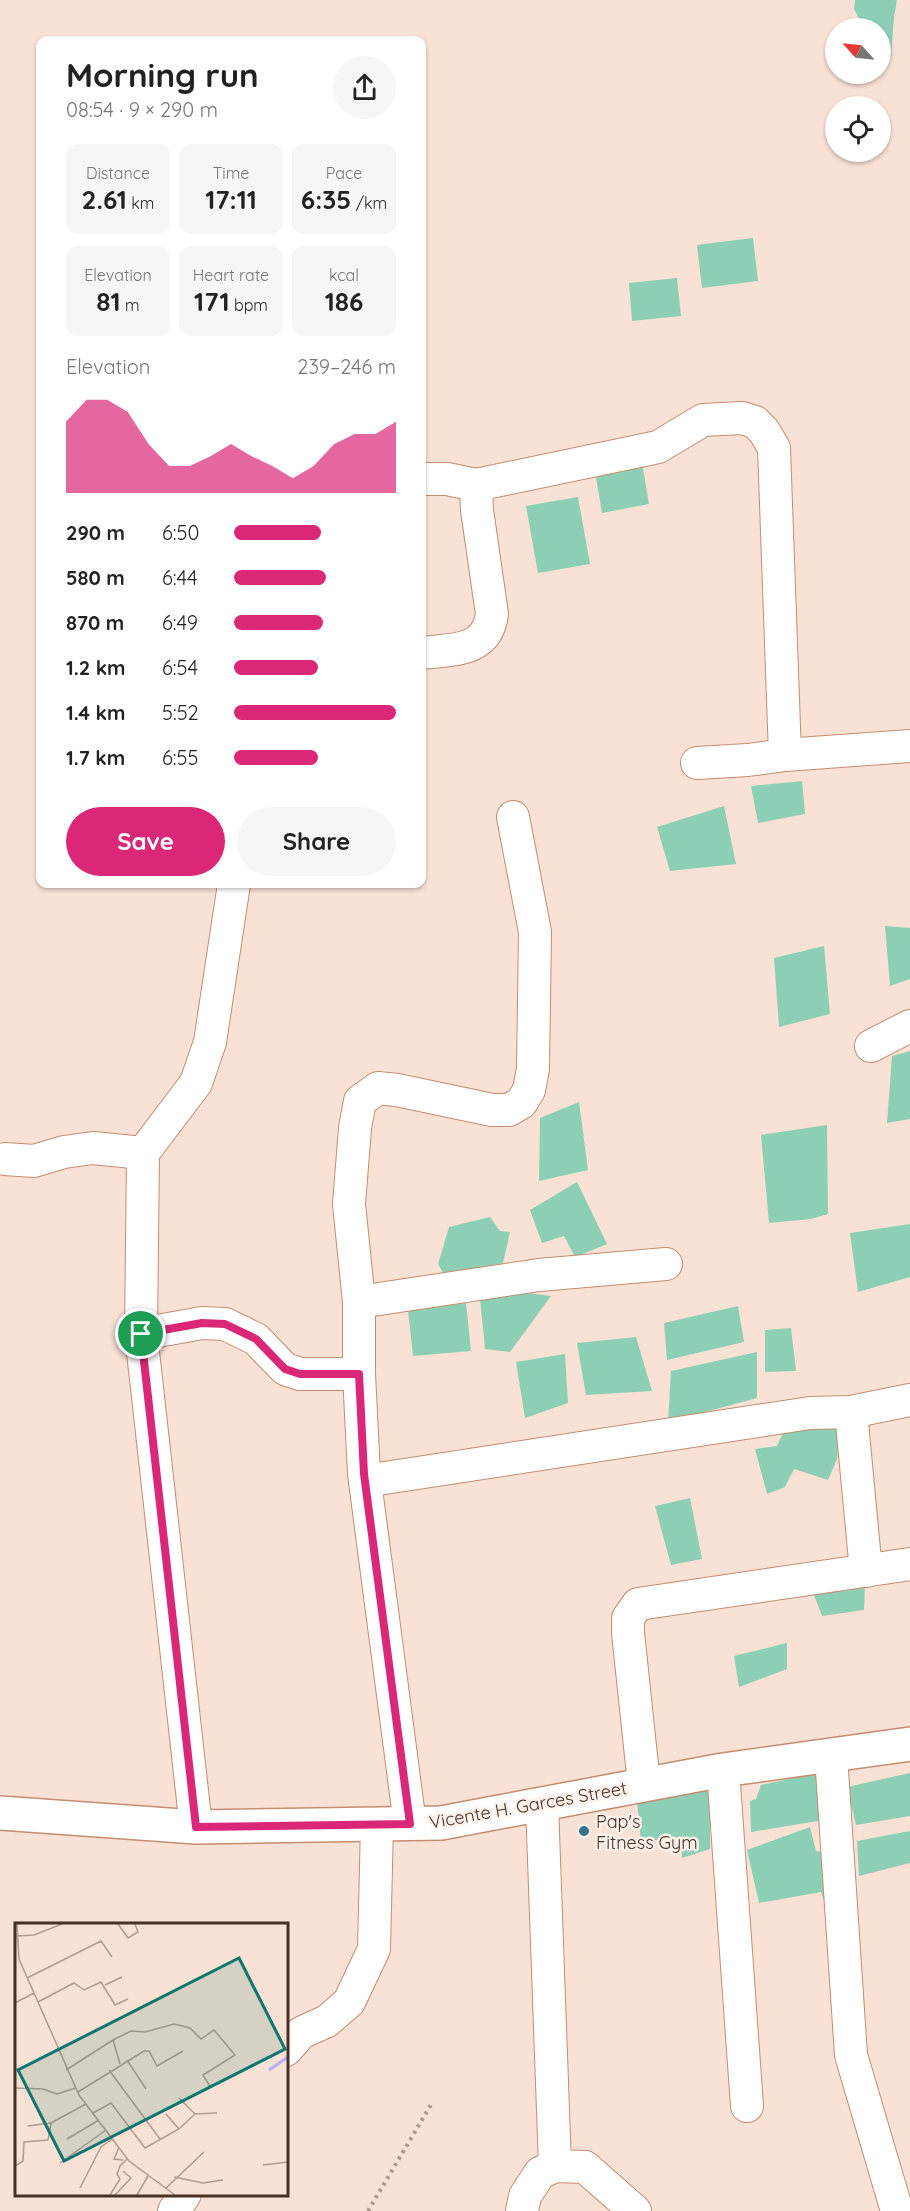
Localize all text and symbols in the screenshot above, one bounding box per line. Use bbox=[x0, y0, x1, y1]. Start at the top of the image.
north arrow bbox=[825, 18, 891, 84]
map controls bbox=[825, 18, 891, 162]
text: Morning run bbox=[66, 54, 259, 95]
button: share bbox=[333, 56, 396, 119]
button: locate bbox=[825, 96, 891, 162]
text: 08:54 · 9 × 290 m bbox=[66, 97, 218, 122]
text: Distance bbox=[86, 163, 150, 183]
text: Time bbox=[213, 163, 249, 183]
text: Pace bbox=[326, 163, 362, 183]
text: 2.61 bbox=[82, 183, 127, 216]
text: 17:11 bbox=[205, 183, 257, 216]
text: 6:35 bbox=[301, 183, 351, 216]
text: km bbox=[127, 193, 154, 213]
text: /km bbox=[351, 193, 387, 213]
text: Elevation bbox=[84, 265, 152, 285]
text: Heart rate bbox=[193, 265, 269, 285]
text: kcal bbox=[329, 265, 359, 285]
text: 81 bbox=[96, 285, 121, 318]
text: 171 bbox=[194, 285, 230, 318]
text: 186 bbox=[325, 285, 363, 318]
text: m bbox=[121, 295, 140, 315]
text: bpm bbox=[230, 295, 268, 315]
text: Elevation bbox=[66, 354, 150, 379]
text: 239–246 m bbox=[297, 354, 396, 379]
text: 290 m bbox=[66, 520, 125, 545]
text: 6:50 bbox=[162, 520, 199, 545]
text: 580 m bbox=[66, 565, 125, 590]
text: 6:44 bbox=[162, 565, 198, 590]
text: 870 m bbox=[66, 610, 124, 635]
text: 6:49 bbox=[162, 610, 198, 635]
text: 1.2 km bbox=[66, 655, 126, 680]
text: 6:54 bbox=[162, 655, 198, 680]
text: 1.4 km bbox=[66, 700, 125, 725]
text: 5:52 bbox=[162, 700, 199, 725]
text: 1.7 km bbox=[66, 745, 125, 770]
text: 6:55 bbox=[162, 745, 198, 770]
button: Save bbox=[66, 807, 225, 876]
button: Share bbox=[237, 807, 396, 876]
pin bbox=[115, 1308, 166, 1359]
icon: arrive bbox=[124, 1317, 157, 1350]
street label: Vicente H. Garces Street bbox=[427, 1776, 629, 1834]
place label: Pap's Fitness Gym bbox=[596, 1810, 698, 1854]
marker: Pap's Fitness Gym bbox=[577, 1824, 591, 1838]
inset map bbox=[15, 1923, 288, 2196]

